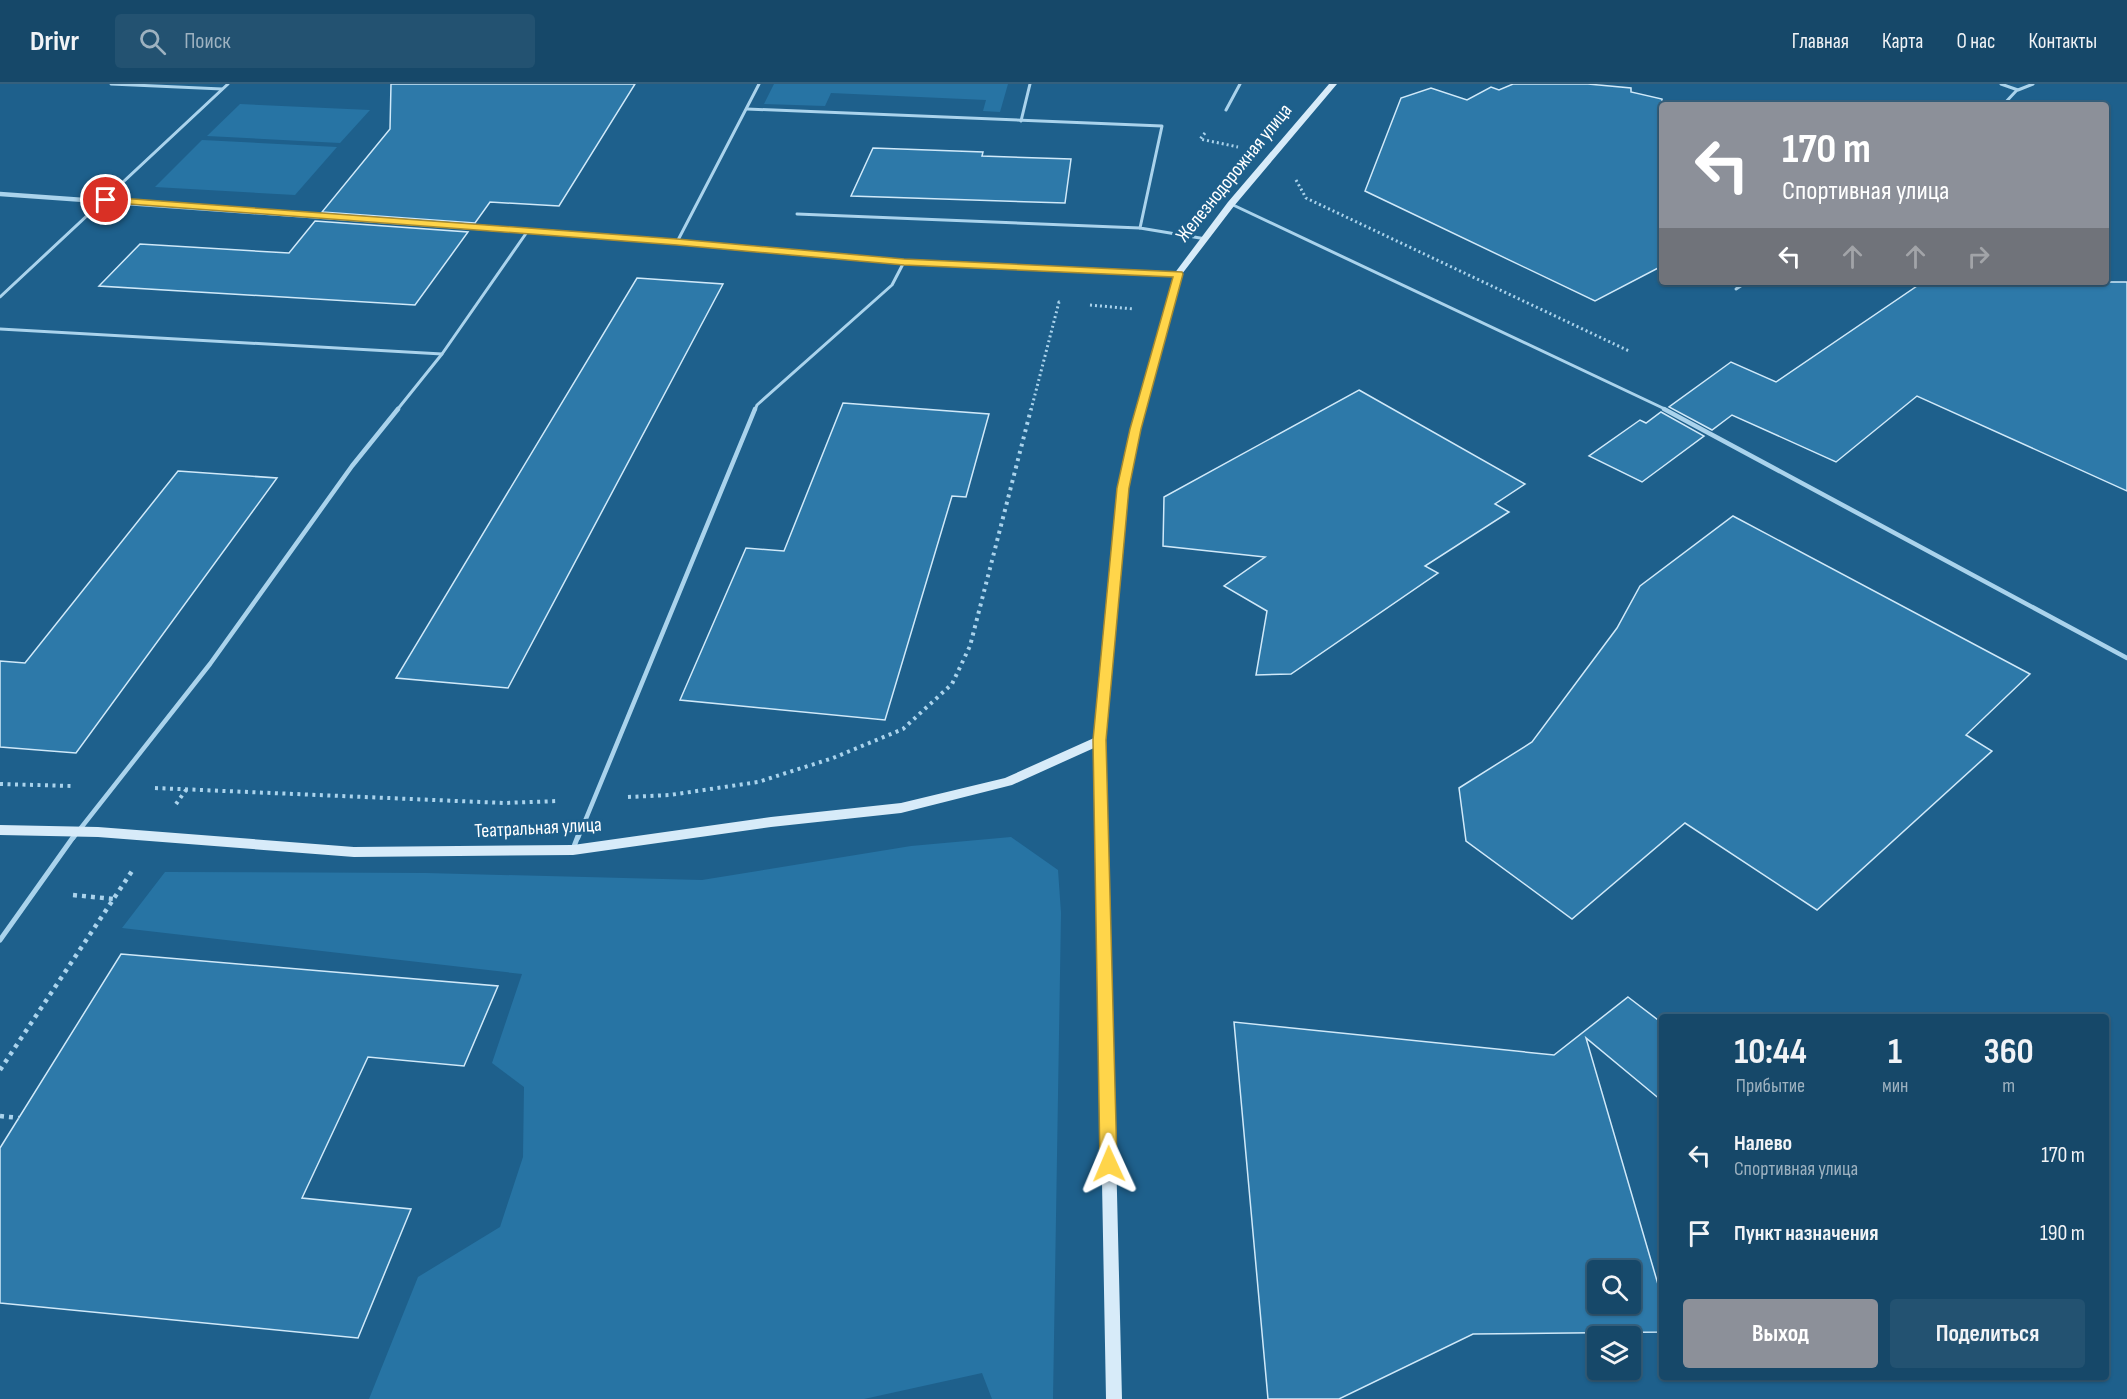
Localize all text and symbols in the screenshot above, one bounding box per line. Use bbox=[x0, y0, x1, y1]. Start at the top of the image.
search box bbox=[115, 14, 535, 68]
text: Drivr bbox=[30, 25, 79, 58]
icon: search bbox=[136, 25, 169, 58]
text: Поиск bbox=[184, 28, 231, 55]
text: Главная bbox=[1792, 29, 1849, 54]
text: Карта bbox=[1882, 29, 1923, 54]
text: О нас bbox=[1956, 29, 1995, 54]
text: Контакты bbox=[2028, 29, 2097, 54]
street label: Железнодорожная улица bbox=[1171, 99, 1297, 247]
text: 170 m bbox=[1782, 124, 1871, 175]
icon: left bbox=[1683, 126, 1761, 204]
pin bbox=[80, 174, 131, 225]
text: Спортивная улица bbox=[1782, 175, 1950, 207]
icon: arrive bbox=[89, 183, 122, 216]
icon: left bbox=[1773, 240, 1806, 273]
icon: ahead bbox=[1836, 240, 1869, 273]
icon: ahead bbox=[1899, 240, 1932, 273]
icon: right bbox=[1962, 240, 1995, 273]
street label: Театральная улица bbox=[474, 813, 602, 843]
text: 10:44 bbox=[1734, 1031, 1807, 1074]
text: 1 bbox=[1888, 1031, 1902, 1074]
text: 360 bbox=[1984, 1031, 2034, 1074]
text: Прибытие bbox=[1736, 1074, 1805, 1098]
text: мин bbox=[1882, 1074, 1908, 1098]
text: m bbox=[2002, 1074, 2015, 1098]
text: Налево bbox=[1734, 1130, 1792, 1157]
position arrow bbox=[1077, 1132, 1141, 1196]
icon: left bbox=[1683, 1139, 1716, 1172]
text: 170 m bbox=[2041, 1142, 2085, 1169]
text: Спортивная улица bbox=[1734, 1157, 1858, 1181]
icon: arrive bbox=[1683, 1217, 1716, 1250]
text: Пункт назначения bbox=[1734, 1220, 1878, 1247]
text: 190 m bbox=[2040, 1220, 2085, 1247]
map controls bbox=[1587, 1260, 1641, 1380]
button: search bbox=[1587, 1260, 1641, 1314]
button: Выход bbox=[1683, 1299, 1878, 1368]
button: Поделиться bbox=[1890, 1299, 2085, 1368]
button: layers bbox=[1587, 1326, 1641, 1380]

